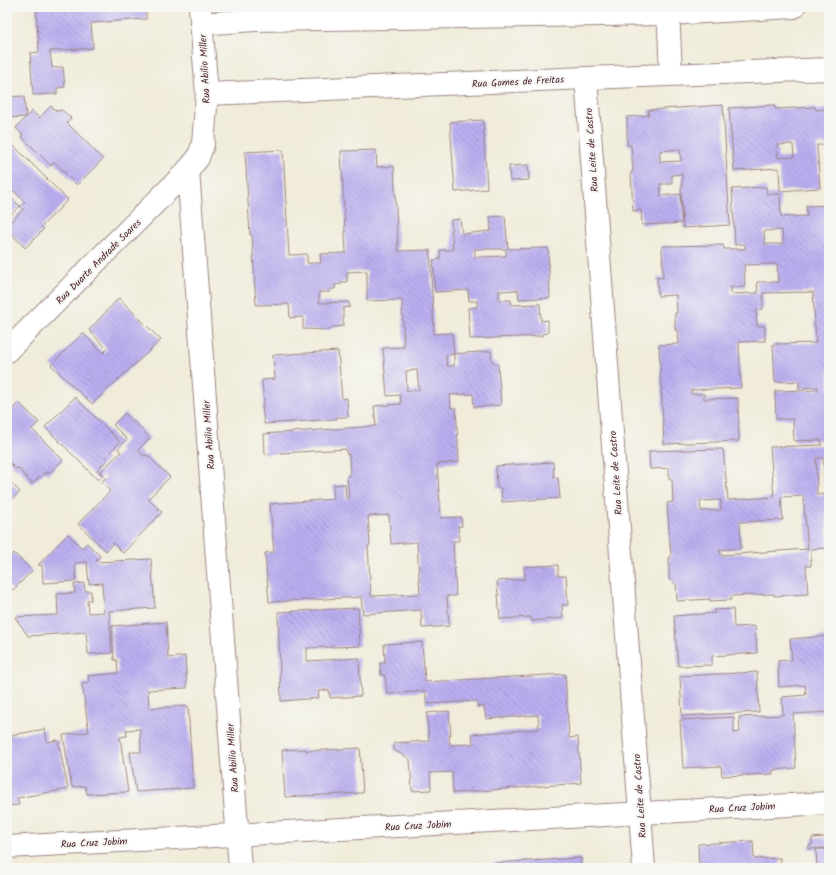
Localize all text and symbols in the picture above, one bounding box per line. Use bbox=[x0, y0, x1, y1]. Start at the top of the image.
street label: Rua Abilio Miller bbox=[195, 33, 215, 104]
street label: Rua Gomes de Freitas bbox=[471, 72, 565, 92]
street label: Rua Leite de Castro bbox=[581, 107, 603, 193]
street label: Rua Duarte Andrade Soares bbox=[52, 215, 146, 308]
street label: Rua Abilio Miller bbox=[199, 399, 219, 470]
street label: Rua Leite de Castro bbox=[605, 430, 627, 516]
street label: Rua Abilio Miller bbox=[223, 722, 243, 793]
street label: Rua Leite de Castro bbox=[629, 753, 651, 839]
street label: Rua Cruz Jobim bbox=[708, 798, 776, 818]
street label: Rua Cruz Jobim bbox=[384, 816, 452, 836]
street label: Rua Cruz Jobim bbox=[60, 833, 128, 853]

